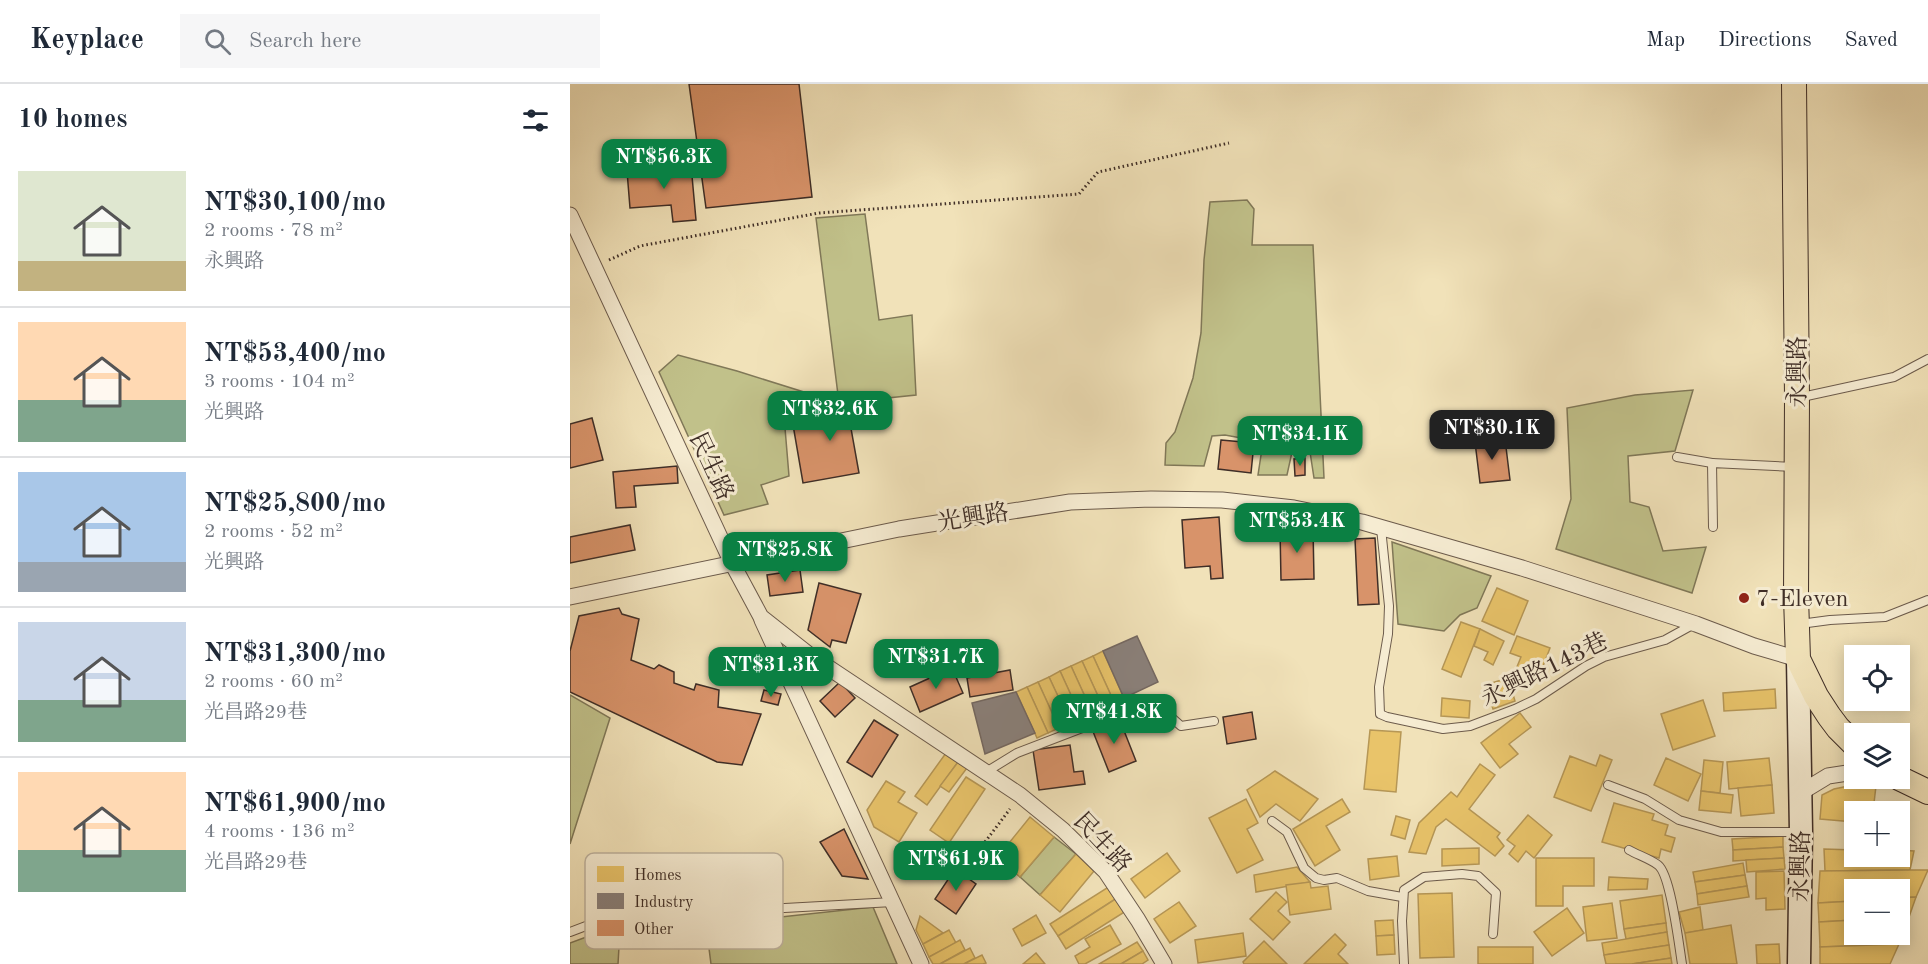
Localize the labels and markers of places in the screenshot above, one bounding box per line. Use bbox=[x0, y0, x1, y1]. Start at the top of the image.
pin: NT$56.3K bbox=[602, 139, 726, 190]
pin: NT$32.6K bbox=[768, 391, 892, 442]
pin: NT$30.1K bbox=[1430, 410, 1554, 461]
pin: NT$34.1K bbox=[1238, 416, 1362, 467]
pin: NT$53.4K bbox=[1235, 503, 1359, 554]
pin: NT$25.8K bbox=[723, 532, 847, 583]
place label: 7-Eleven bbox=[1756, 588, 1848, 612]
marker: 7-Eleven bbox=[1737, 591, 1751, 605]
pin: NT$31.7K bbox=[874, 639, 998, 690]
pin: NT$31.3K bbox=[709, 647, 833, 698]
pin: NT$41.8K bbox=[1052, 694, 1176, 745]
pin: NT$61.9K bbox=[894, 841, 1018, 892]

